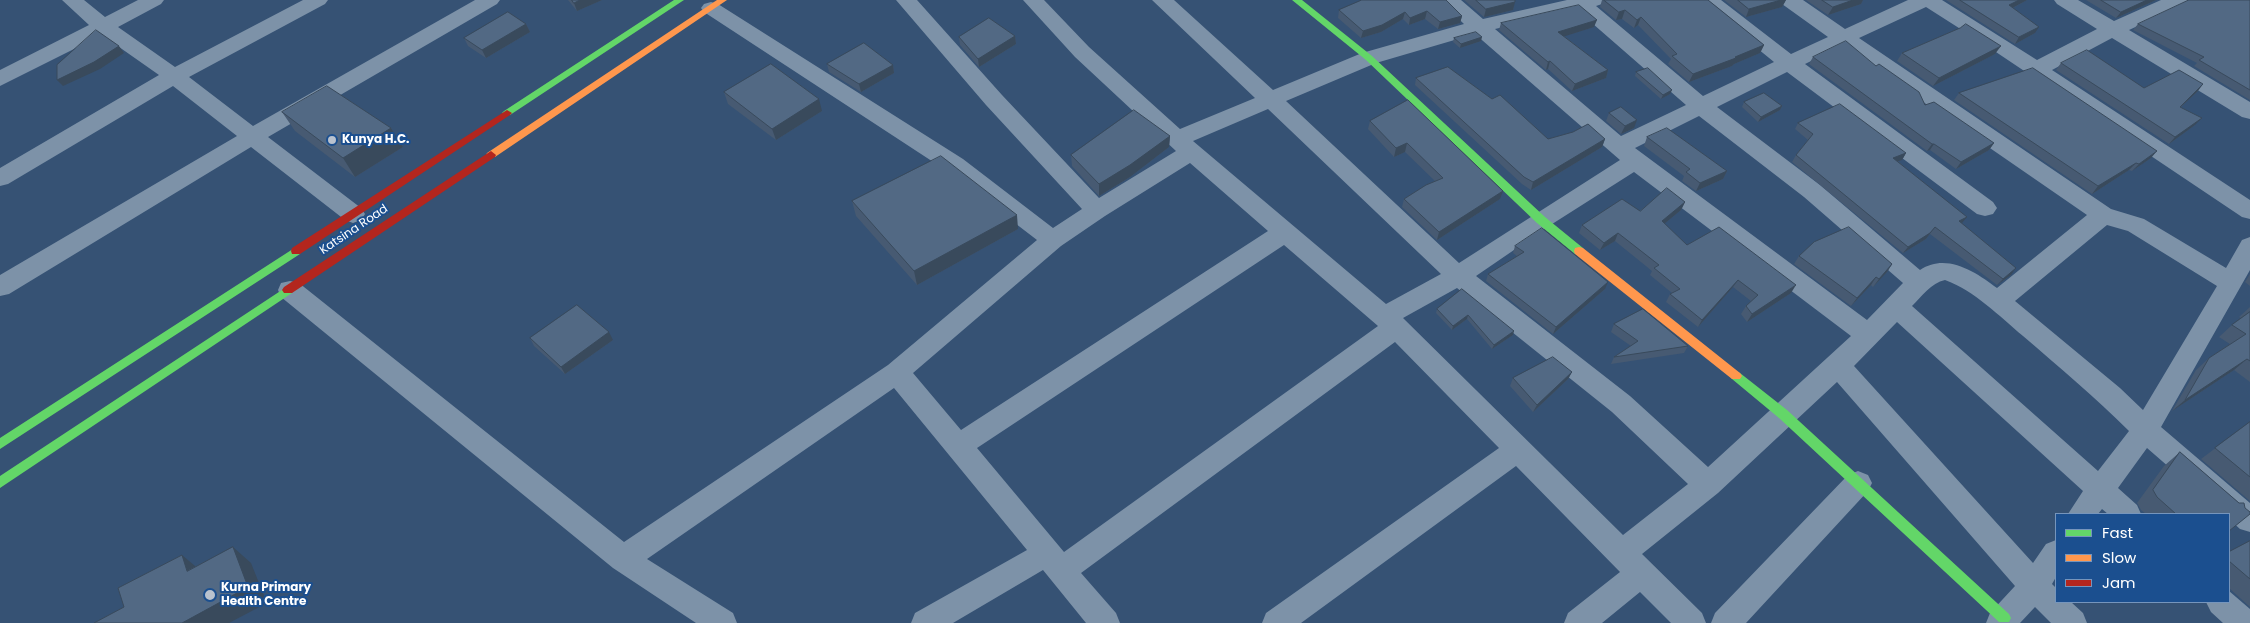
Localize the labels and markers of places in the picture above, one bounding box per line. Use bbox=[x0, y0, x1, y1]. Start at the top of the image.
place label: Kunya H.C. bbox=[342, 133, 409, 147]
marker: Kunya H.C. bbox=[326, 134, 338, 146]
place label: Kurna Primary Health Centre bbox=[221, 581, 311, 609]
marker: Kurna Primary Health Centre bbox=[203, 588, 217, 602]

